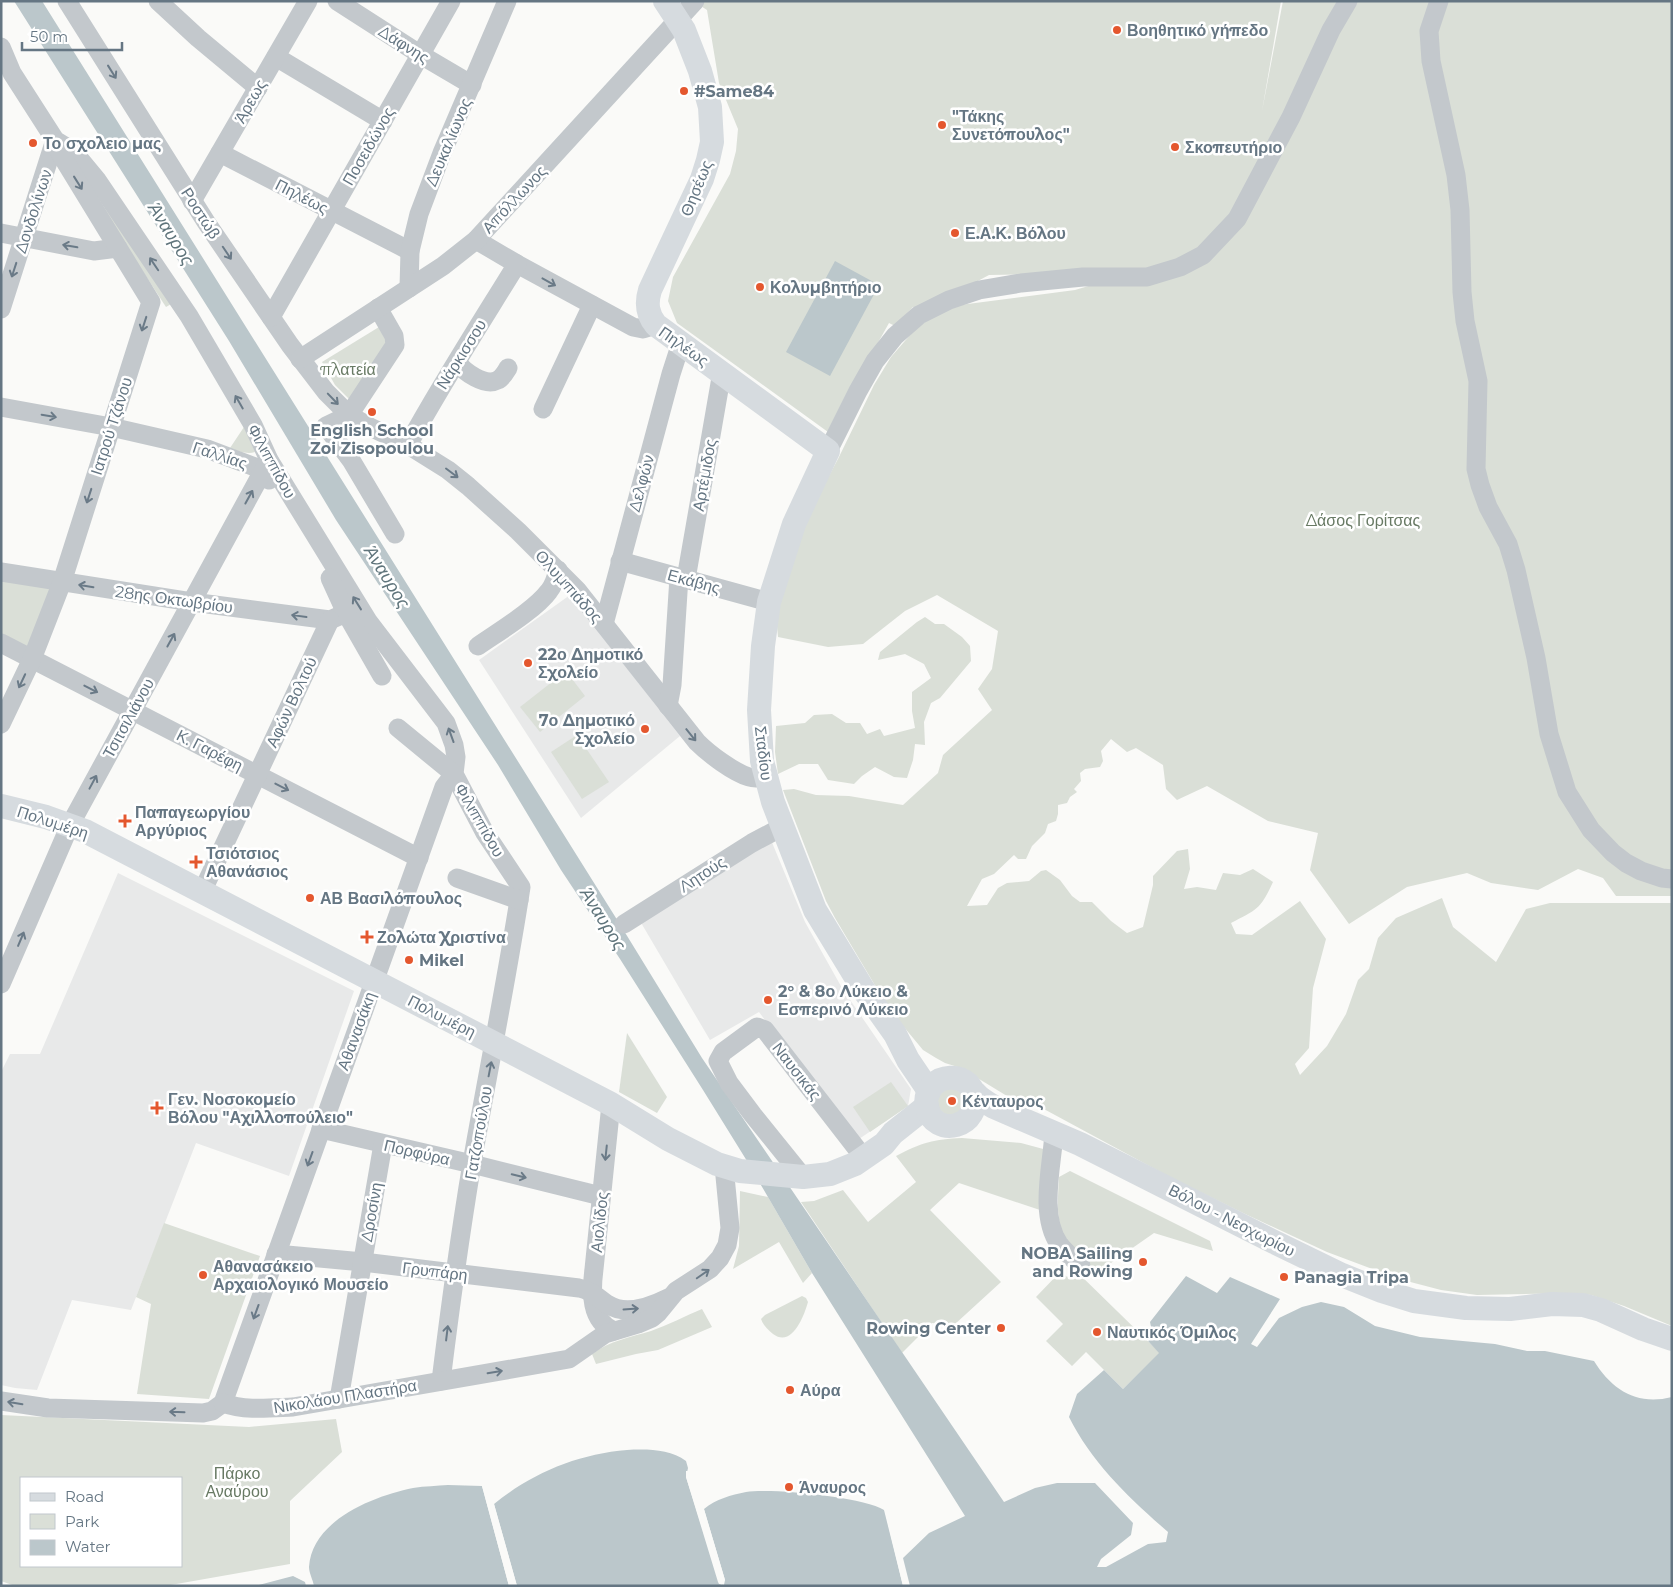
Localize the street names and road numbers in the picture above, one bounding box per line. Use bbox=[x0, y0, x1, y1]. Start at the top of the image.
street label: Δάφνης bbox=[375, 22, 433, 67]
street label: Άρεως bbox=[230, 76, 271, 126]
street label: Δευκαλίωνος bbox=[421, 95, 476, 189]
street label: Ποσειδώνος bbox=[338, 104, 399, 189]
street label: Θησέως bbox=[677, 157, 716, 219]
street label: Απόλλωνος bbox=[478, 161, 551, 237]
street label: Δονδολίνων bbox=[11, 167, 56, 255]
street label: Πηλέως bbox=[272, 175, 331, 218]
street label: Ροστώβ bbox=[177, 184, 224, 242]
street label: Νάρκισσου bbox=[432, 316, 490, 393]
street label: Πηλέως bbox=[655, 322, 713, 371]
street label: Ιατρού Τζάνου bbox=[87, 375, 136, 477]
street label: Φιλιππίδου bbox=[243, 421, 300, 502]
street label: Αρτέμιδος bbox=[689, 437, 720, 513]
street label: Γαλλίας bbox=[190, 438, 250, 473]
street label: Δελφών bbox=[625, 453, 658, 514]
street label: Ολυμπιάδος bbox=[531, 546, 606, 627]
street label: Εκάβης bbox=[666, 565, 722, 598]
street label: 28ης Οκτωβρίου bbox=[114, 582, 234, 617]
street label: Αφών Βολτού bbox=[262, 654, 321, 751]
street label: Τσιτσιλιάνου bbox=[99, 675, 158, 761]
street label: Σταδίου bbox=[751, 725, 776, 781]
street label: Κ. Γαρέφη bbox=[173, 726, 246, 775]
street label: Φιλιππίδου bbox=[451, 780, 508, 860]
street label: Πολυμέρη bbox=[15, 802, 91, 843]
street label: Λητούς bbox=[675, 852, 729, 896]
street label: Αθανασάκη bbox=[334, 989, 379, 1073]
street label: Πολυμέρη bbox=[405, 991, 479, 1042]
street label: Ναυσικάς bbox=[768, 1039, 825, 1104]
street label: Γατζοπούλου bbox=[461, 1085, 496, 1181]
street label: Πορφύρα bbox=[382, 1136, 452, 1169]
street label: Βόλου - Νεοχωρίου bbox=[1165, 1180, 1298, 1261]
street label: Δροσίνη bbox=[357, 1181, 386, 1243]
street label: Αιολίδος bbox=[587, 1191, 612, 1253]
street label: Γρυπάρη bbox=[401, 1258, 469, 1285]
street label: Νικολάου Πλαστήρα bbox=[272, 1376, 418, 1417]

